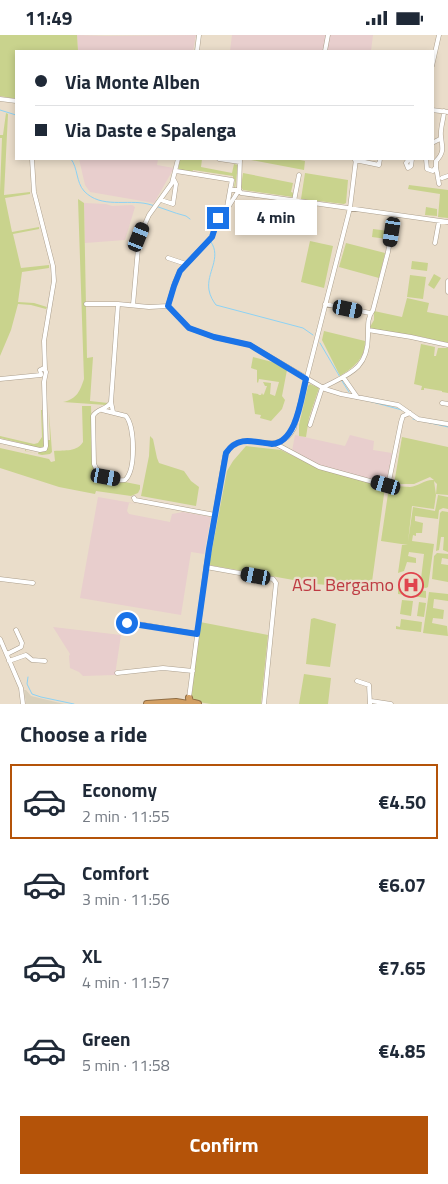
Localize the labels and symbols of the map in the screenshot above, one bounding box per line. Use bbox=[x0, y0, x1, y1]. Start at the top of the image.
callout: 4 min bbox=[236, 201, 318, 235]
route end bbox=[207, 207, 229, 229]
car bbox=[382, 216, 401, 248]
car bbox=[126, 220, 151, 254]
car bbox=[331, 299, 364, 319]
car bbox=[89, 467, 122, 487]
car bbox=[369, 474, 402, 496]
car bbox=[239, 566, 272, 586]
place label: ASL Bergamo bbox=[292, 571, 394, 598]
hospital icon: ASL Bergamo bbox=[398, 572, 424, 598]
route start bbox=[116, 612, 138, 634]

